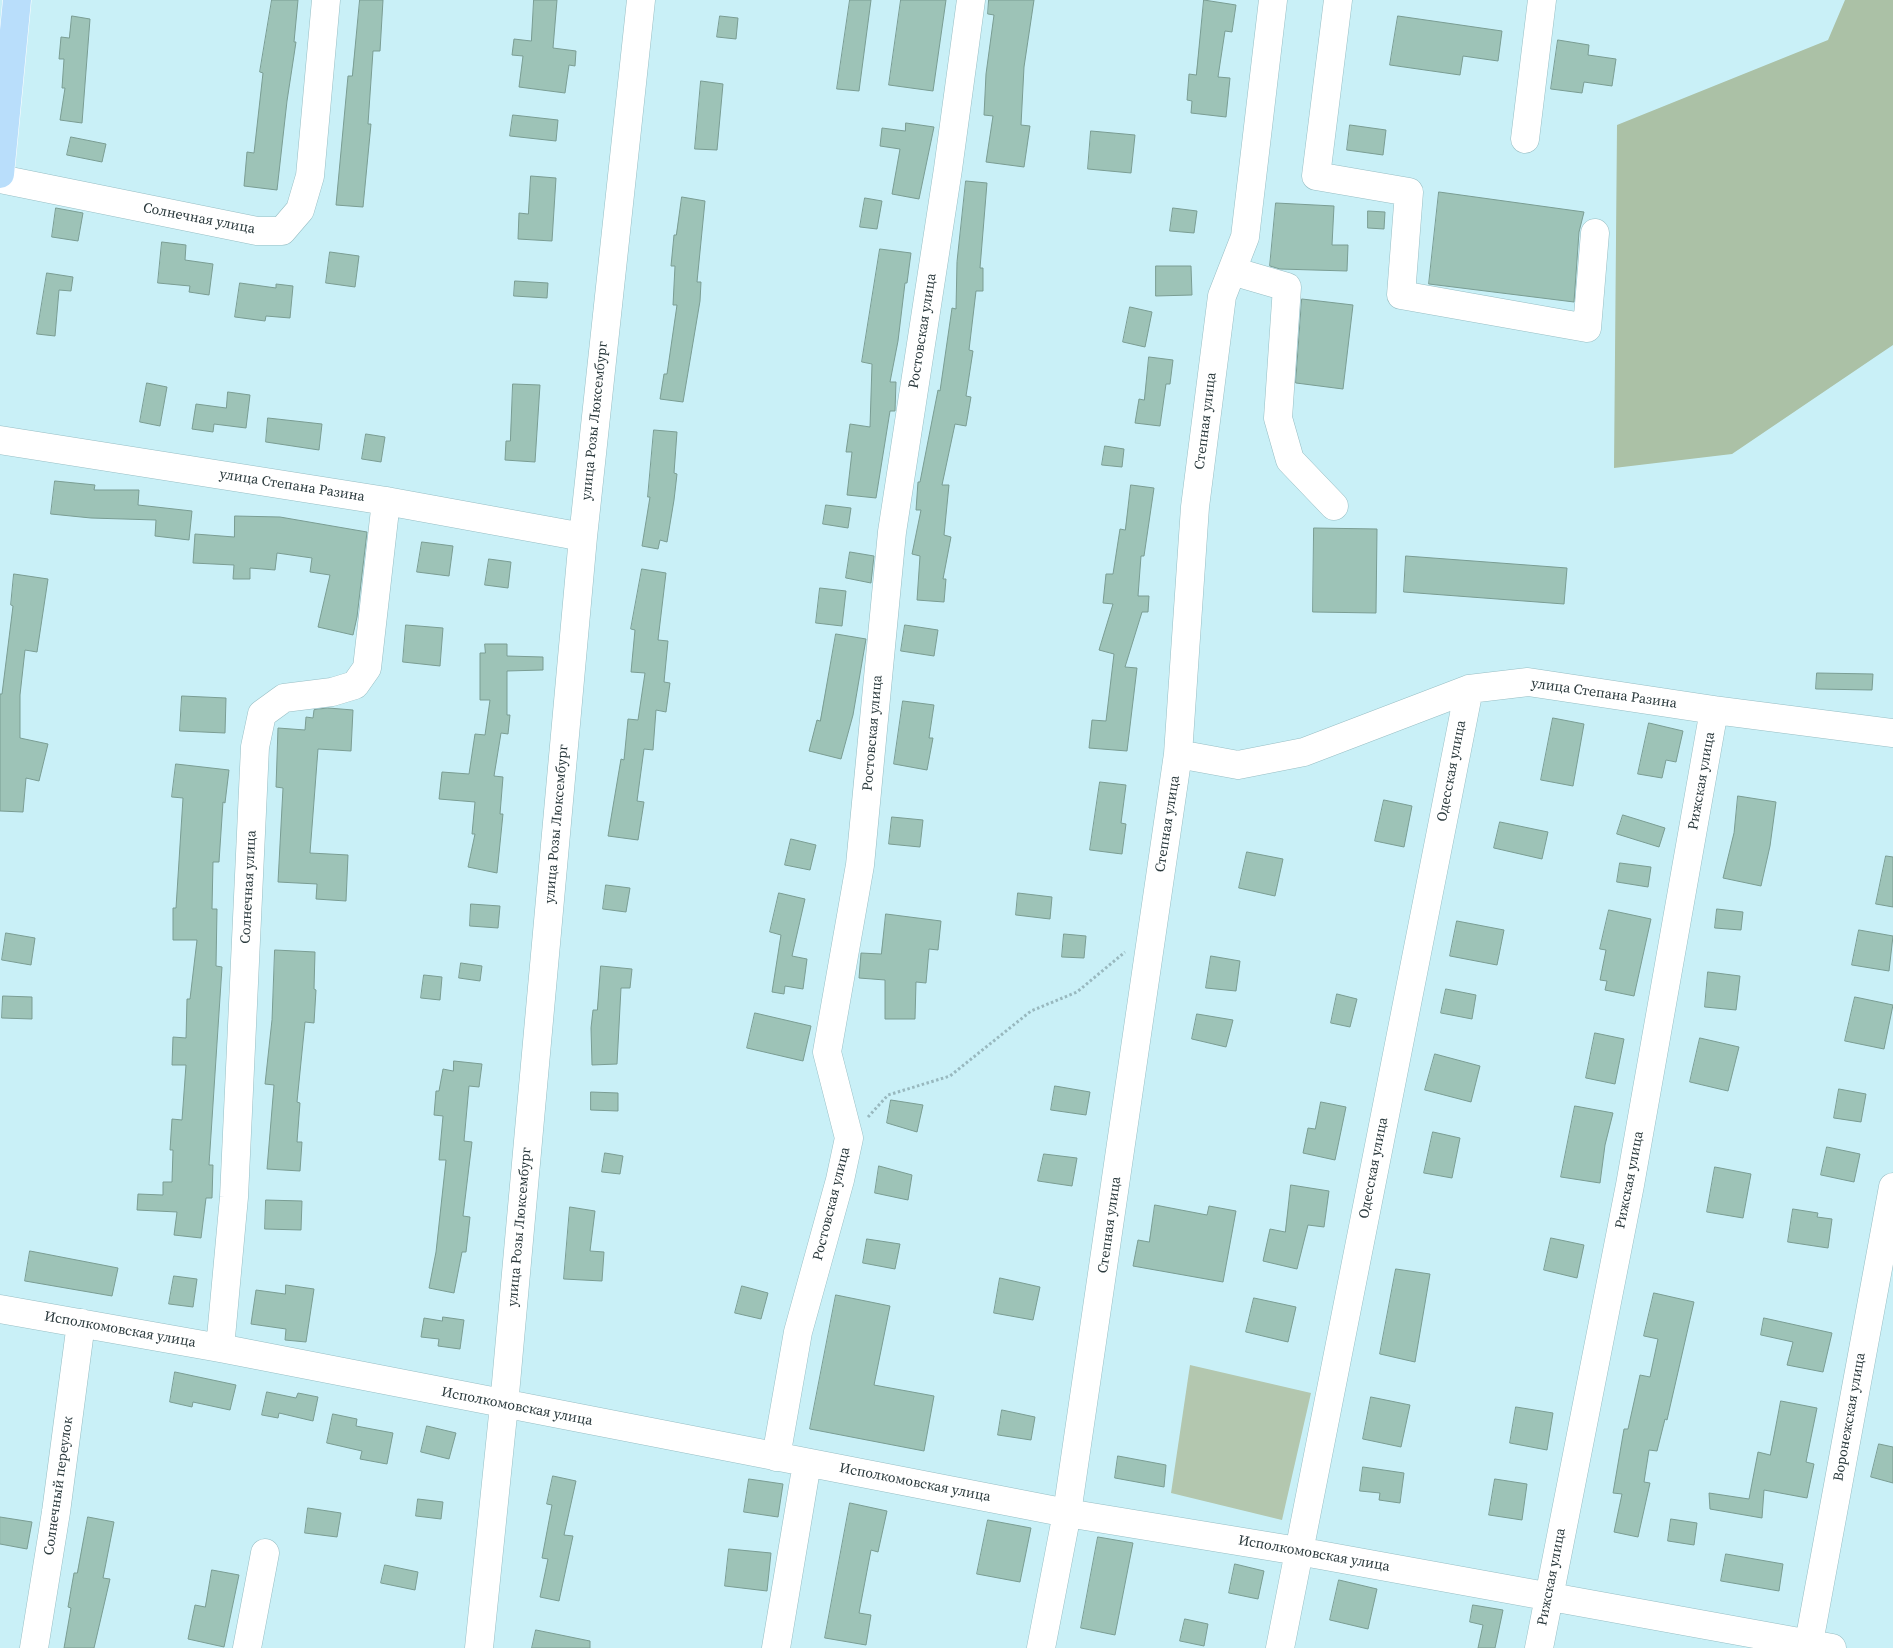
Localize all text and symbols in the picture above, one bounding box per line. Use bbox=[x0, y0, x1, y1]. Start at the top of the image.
street label: Солнечная улица bbox=[141, 200, 257, 238]
street label: Ростовская улица bbox=[906, 272, 940, 390]
street label: улица Розы Люксембург bbox=[578, 341, 612, 501]
street label: Степная улица bbox=[1192, 372, 1220, 470]
street label: улица Степана Разина bbox=[218, 466, 366, 506]
street label: Ростовская улица bbox=[860, 674, 886, 792]
street label: улица Степана Разина bbox=[1530, 675, 1678, 713]
street label: Одесская улица bbox=[1434, 719, 1470, 823]
street label: Рижская улица bbox=[1685, 731, 1719, 831]
street label: улица Розы Люксембург bbox=[542, 744, 572, 904]
street label: Степная улица bbox=[1152, 774, 1184, 874]
street label: Солнечная улица bbox=[238, 830, 260, 944]
street label: Одесская улица bbox=[1356, 1116, 1392, 1220]
street label: Рижская улица bbox=[1612, 1130, 1648, 1230]
street label: Ростовская улица bbox=[810, 1145, 854, 1263]
street label: улица Розы Люксембург bbox=[505, 1147, 535, 1307]
street label: Степная улица bbox=[1095, 1175, 1125, 1275]
street label: Исполкомовская улица bbox=[43, 1308, 197, 1352]
street label: Воронежская улица bbox=[1830, 1352, 1870, 1482]
street label: Исполкомовская улица bbox=[440, 1384, 594, 1430]
street label: Солнечный переулок bbox=[41, 1415, 77, 1557]
street label: Исполкомовская улица bbox=[838, 1460, 992, 1506]
street label: Рижская улица bbox=[1534, 1527, 1570, 1627]
street label: Исполкомовская улица bbox=[1237, 1532, 1391, 1576]

